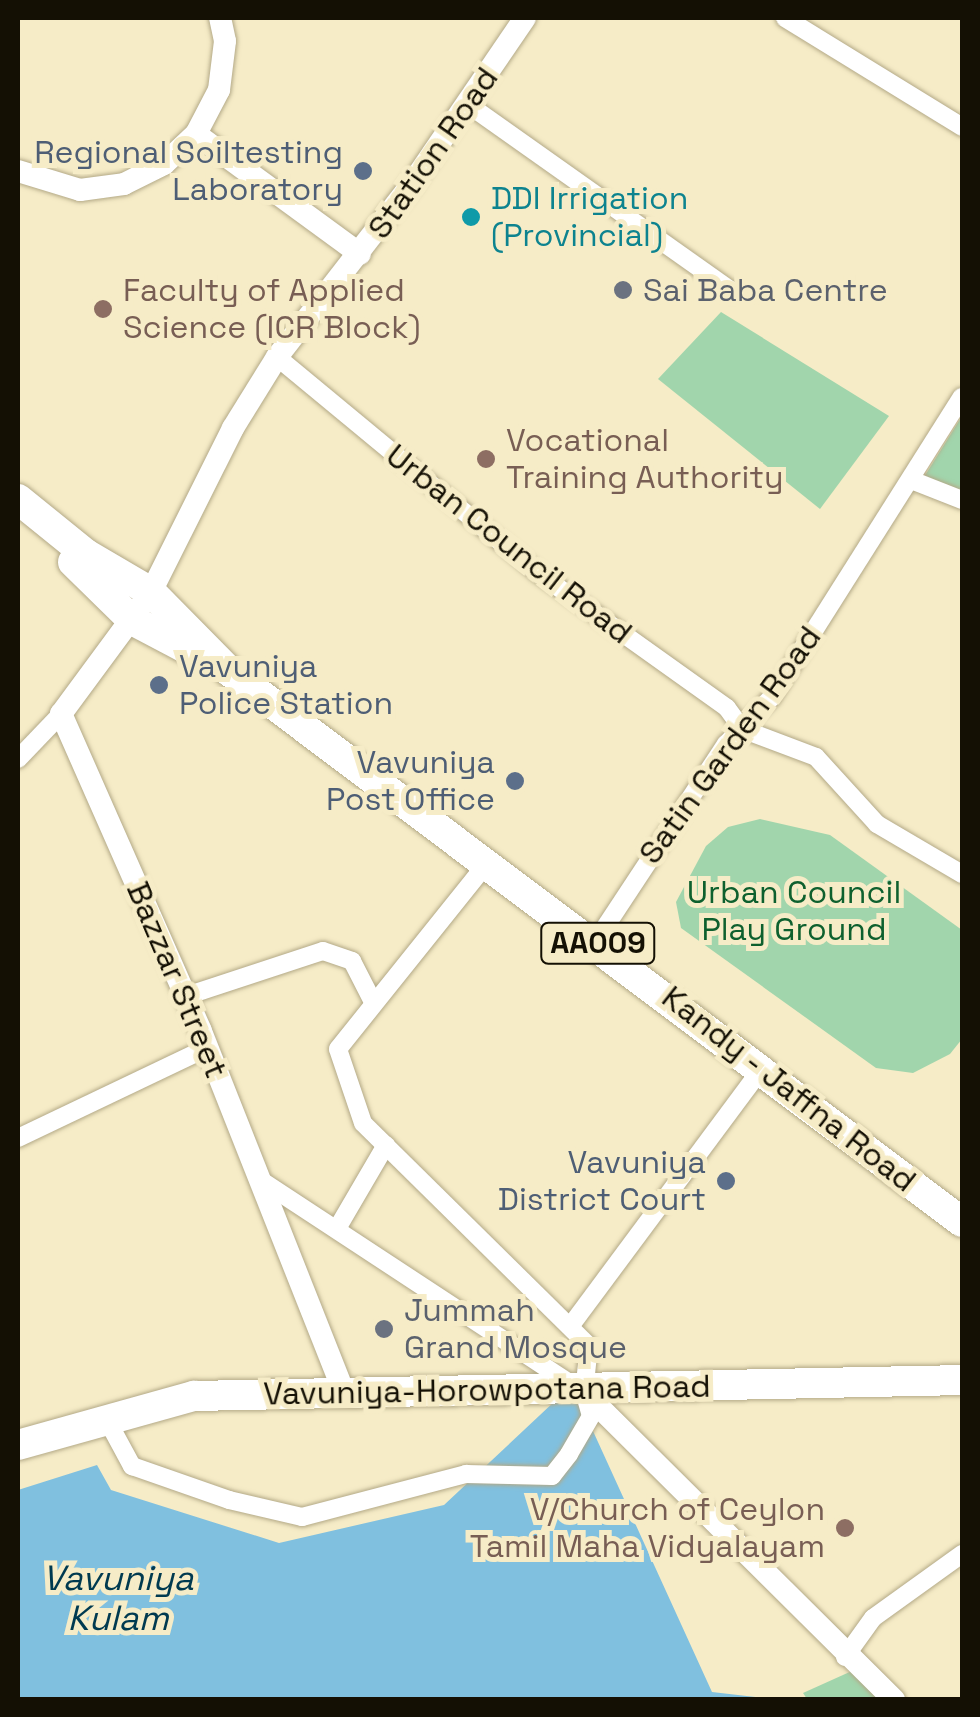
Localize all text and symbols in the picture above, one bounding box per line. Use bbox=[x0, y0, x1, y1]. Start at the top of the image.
street label: Station Road bbox=[360, 60, 506, 246]
place label: Regional Soiltesting Laboratory bbox=[34, 134, 343, 209]
marker: Regional Soiltesting Laboratory bbox=[352, 160, 374, 182]
place label: DDI Irrigation (Provincial) bbox=[491, 180, 688, 255]
marker: DDI Irrigation (Provincial) bbox=[460, 206, 482, 228]
place label: Sai Baba Centre bbox=[643, 271, 888, 309]
place label: Faculty of Applied Science (ICR Block) bbox=[123, 272, 421, 347]
marker: Sai Baba Centre bbox=[612, 279, 634, 301]
marker: Faculty of Applied Science (ICR Block) bbox=[92, 298, 114, 320]
place label: Vocational Training Authority bbox=[506, 422, 784, 497]
street label: Urban Council Road bbox=[378, 436, 640, 652]
marker: Vocational Training Authority bbox=[475, 448, 497, 470]
street label: Satin Garden Road bbox=[631, 619, 829, 871]
place label: Vavuniya Police Station bbox=[179, 648, 393, 723]
marker: Vavuniya Police Station bbox=[148, 674, 170, 696]
place label: Vavuniya Post Office bbox=[326, 744, 495, 819]
marker: Vavuniya Post Office bbox=[504, 770, 526, 792]
park label: Urban Council Play Ground bbox=[687, 874, 901, 949]
street label: Bazzar Street bbox=[118, 876, 236, 1084]
road number: AA009 bbox=[538, 918, 658, 968]
street label: Kandy - Jaffna Road bbox=[654, 977, 924, 1201]
place label: Vavuniya District Court bbox=[498, 1144, 706, 1219]
marker: Vavuniya District Court bbox=[715, 1170, 737, 1192]
place label: Jummah Grand Mosque bbox=[404, 1292, 627, 1367]
marker: Jummah Grand Mosque bbox=[373, 1318, 395, 1340]
street label: Vavuniya-Horowpotana Road bbox=[263, 1367, 711, 1413]
place label: V/Church of Ceylon Tamil Maha Vidyalayam bbox=[469, 1491, 825, 1566]
marker: V/Church of Ceylon Tamil Maha Vidyalayam bbox=[834, 1517, 856, 1539]
water label: Vavuniya Kulam bbox=[42, 1557, 194, 1639]

